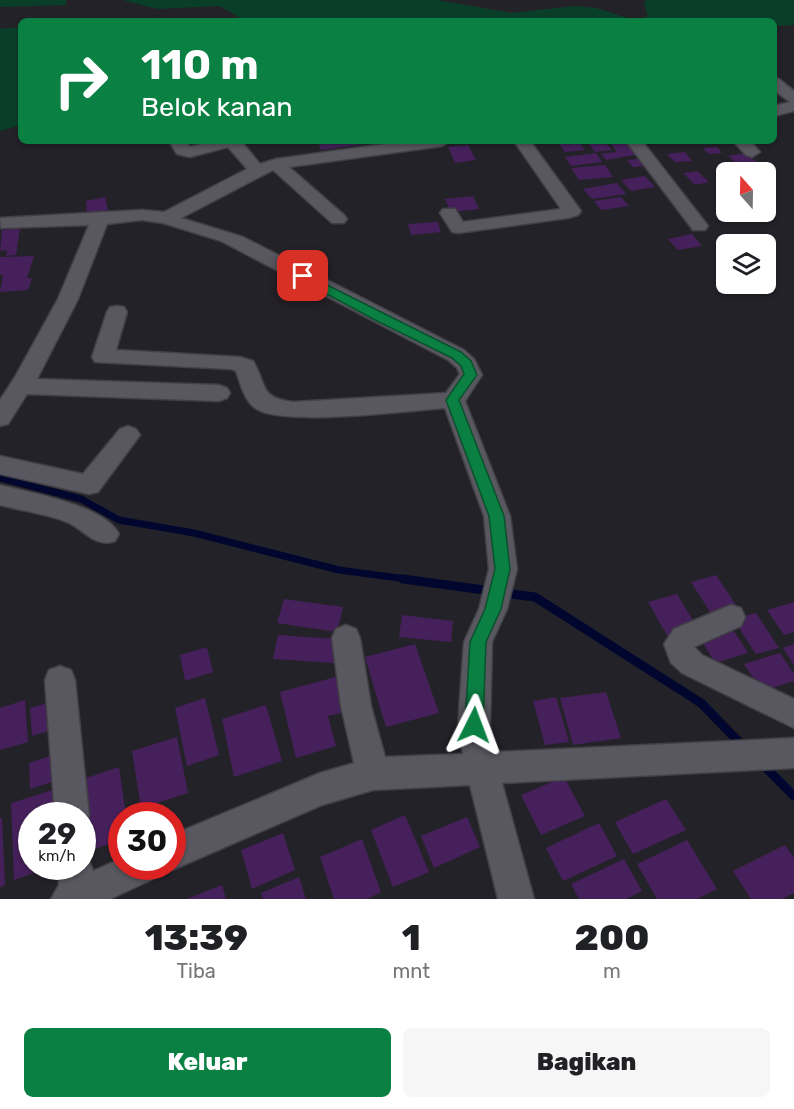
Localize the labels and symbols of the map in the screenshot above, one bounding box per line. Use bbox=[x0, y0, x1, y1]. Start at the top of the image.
north arrow bbox=[716, 162, 776, 222]
pin bbox=[277, 250, 328, 301]
position arrow bbox=[442, 693, 506, 757]
speed limit sign: 30 bbox=[108, 802, 186, 880]

